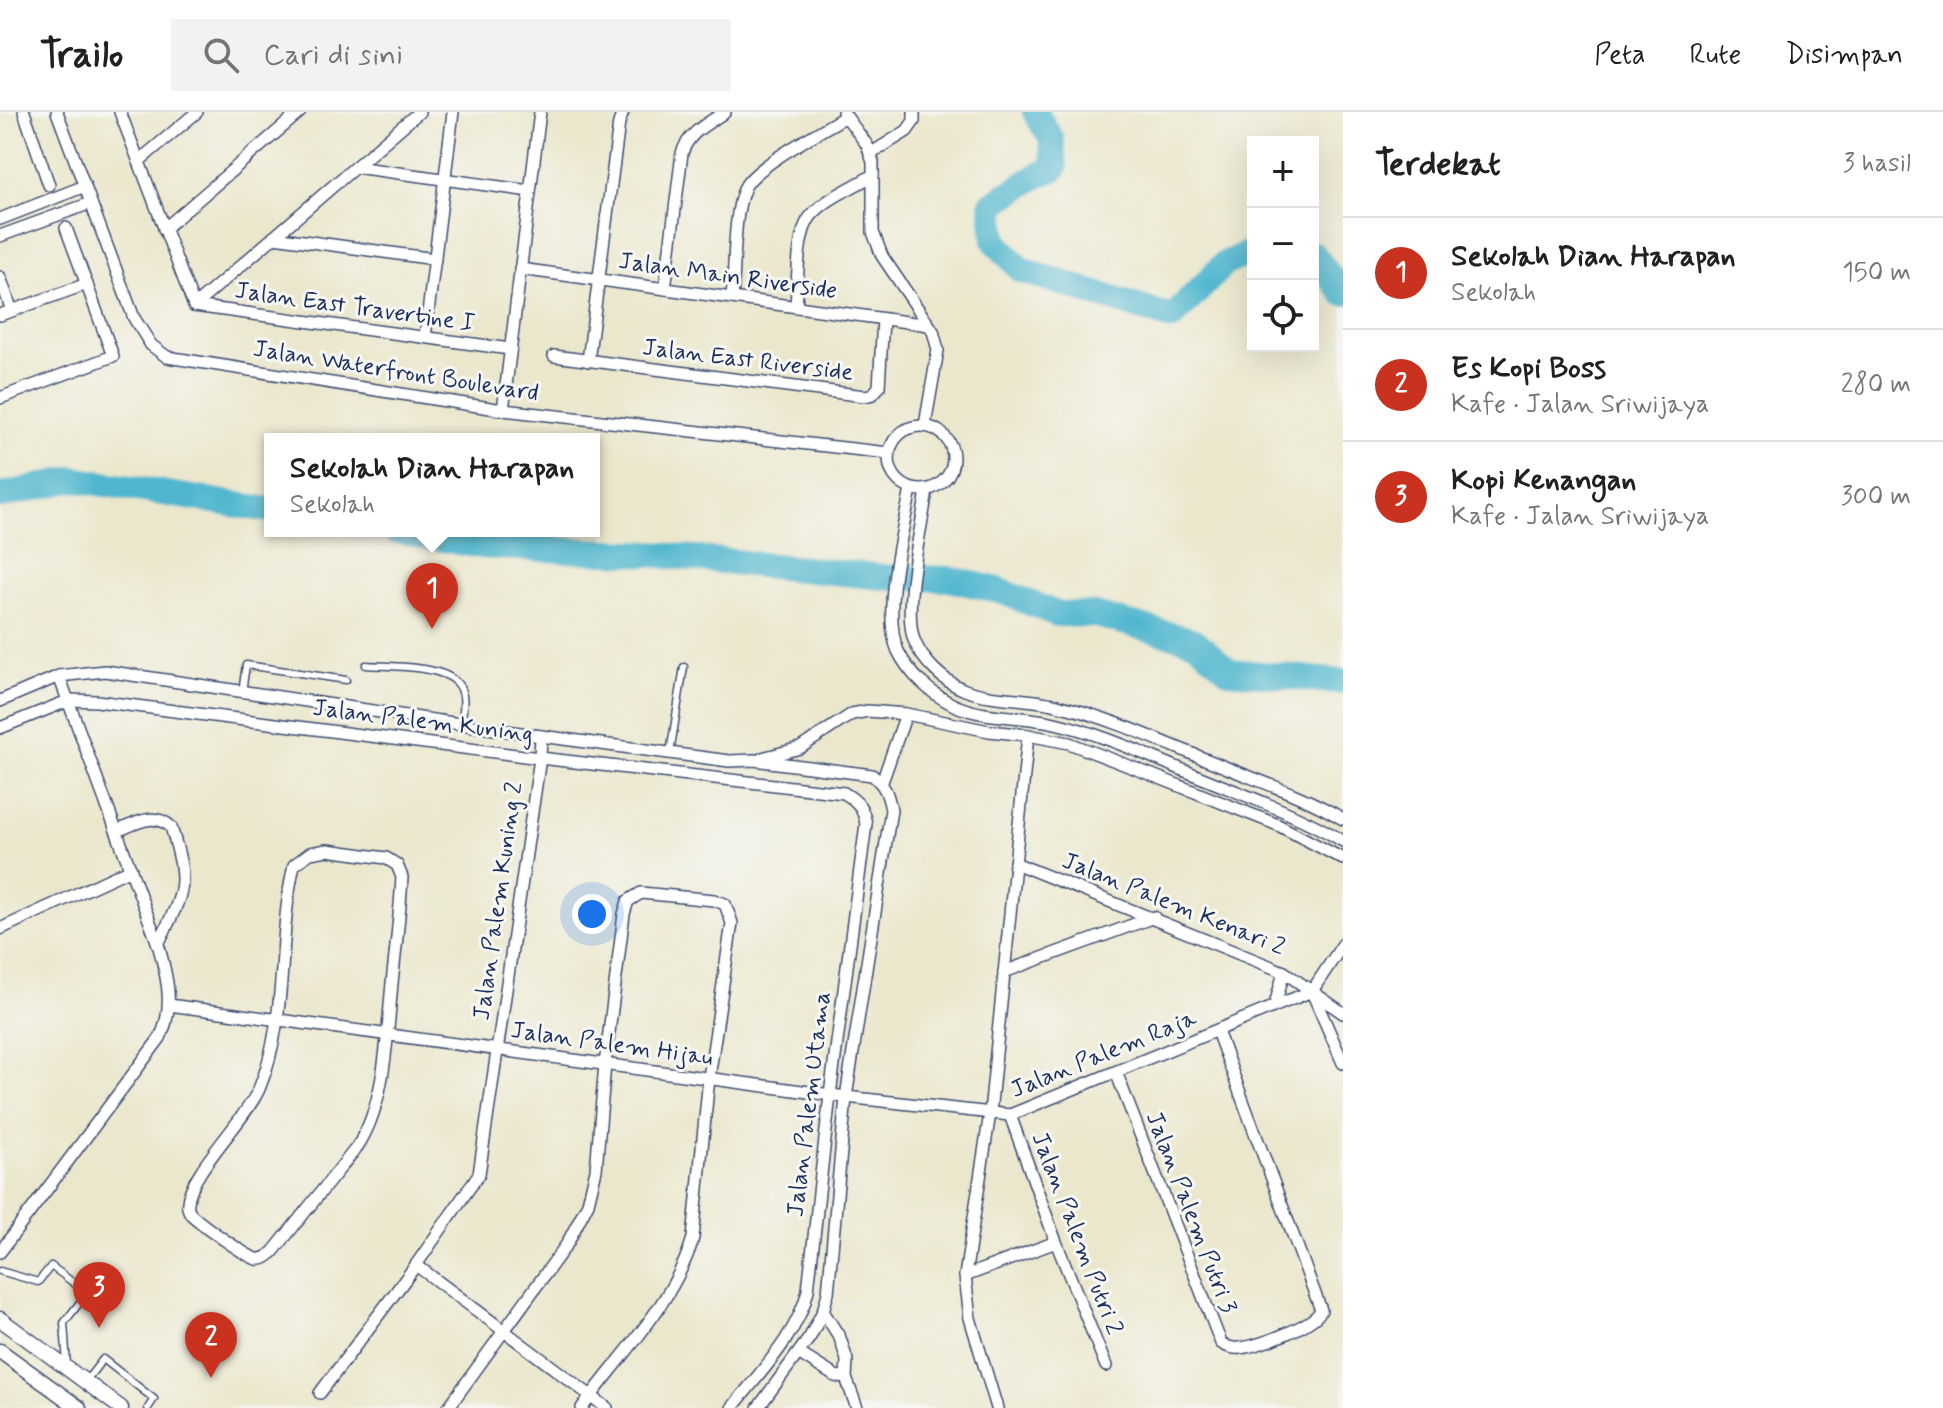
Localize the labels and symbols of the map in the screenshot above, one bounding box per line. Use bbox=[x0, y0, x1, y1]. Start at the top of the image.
street label: Jalan Main Riverside bbox=[616, 246, 839, 307]
street label: Jalan East Travertine I bbox=[233, 275, 477, 340]
street label: Jalan East Riverside bbox=[641, 332, 855, 389]
street label: Jalan Waterfront Boulevard bbox=[251, 334, 541, 409]
pin: 1 bbox=[406, 563, 458, 629]
street label: Jalan Palem Kuning bbox=[311, 693, 535, 750]
street label: Jalan Palem Kuning 2 bbox=[466, 780, 531, 1022]
street label: Jalan Palem Kenari 2 bbox=[1057, 845, 1290, 963]
your location bbox=[572, 894, 612, 934]
street label: Jalan Palem Utama bbox=[780, 990, 839, 1218]
street label: Jalan Palem Raja bbox=[1006, 1003, 1201, 1106]
street label: Jalan Palem Hijau bbox=[509, 1015, 715, 1074]
street label: Jalan Palem Putri 3 bbox=[1138, 1107, 1243, 1318]
street label: Jalan Palem Putri 2 bbox=[1024, 1128, 1130, 1339]
pin: 3 bbox=[73, 1262, 125, 1328]
pin: 2 bbox=[185, 1312, 237, 1378]

